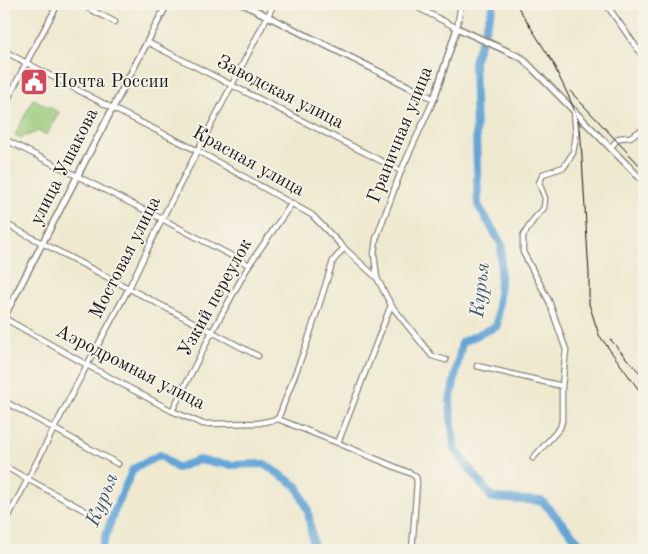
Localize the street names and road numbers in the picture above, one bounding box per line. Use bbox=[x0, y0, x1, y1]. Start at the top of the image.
street label: Заводская улица bbox=[214, 53, 347, 133]
street label: Граничная улица bbox=[365, 64, 437, 206]
street label: улица Ушакова bbox=[27, 105, 103, 228]
street label: Красная улица bbox=[189, 123, 308, 201]
street label: Мостовая улица bbox=[87, 193, 165, 322]
street label: Узкий переулок bbox=[176, 235, 256, 360]
street label: Аэродромная улица bbox=[52, 322, 208, 414]

